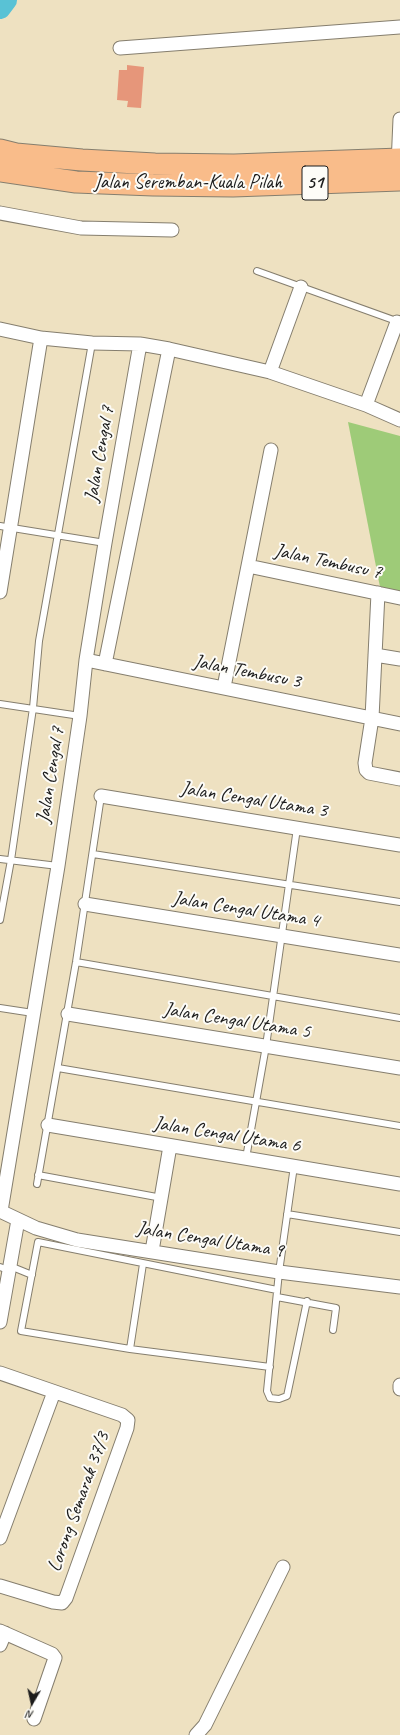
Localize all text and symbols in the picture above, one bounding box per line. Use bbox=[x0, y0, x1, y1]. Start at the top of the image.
road number: 51 bbox=[302, 166, 328, 200]
street label: Jalan Seremban-Kuala Pilah bbox=[94, 171, 282, 195]
street label: Jalan Cengal 7 bbox=[80, 404, 120, 504]
street label: Jalan Tembusu 7 bbox=[272, 539, 384, 585]
street label: Jalan Tembusu 3 bbox=[191, 650, 303, 694]
street label: Jalan Cengal 7 bbox=[32, 725, 70, 825]
street label: Jalan Cengal Utama 3 bbox=[179, 777, 329, 823]
street label: Jalan Cengal Utama 4 bbox=[171, 887, 321, 933]
street label: Jalan Cengal Utama 5 bbox=[162, 998, 312, 1044]
street label: Jalan Cengal Utama 6 bbox=[152, 1112, 302, 1158]
street label: Jalan Cengal Utama 9 bbox=[135, 1217, 285, 1263]
street label: Lorong Semarak 37/3 bbox=[43, 1429, 115, 1575]
north arrow bbox=[12, 1683, 52, 1723]
text: N bbox=[26, 1707, 35, 1722]

